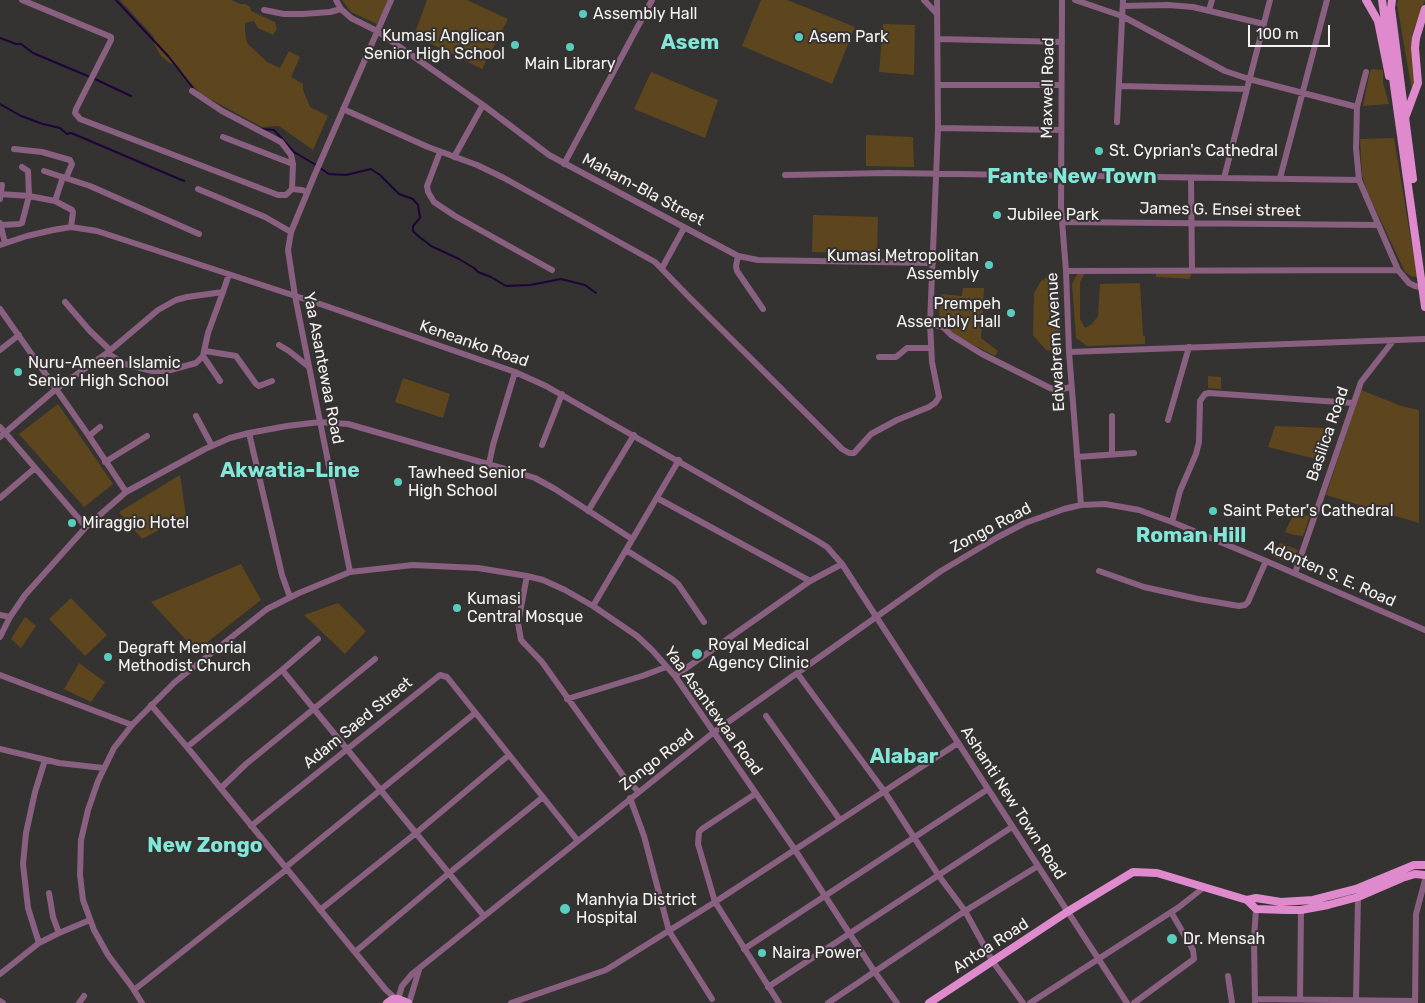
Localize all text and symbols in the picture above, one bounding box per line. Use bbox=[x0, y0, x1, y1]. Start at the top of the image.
place label: Assembly Hall bbox=[593, 4, 697, 24]
marker: Assembly Hall bbox=[577, 8, 589, 20]
scale bar bbox=[1250, 15, 1332, 47]
text: 100 m bbox=[1256, 25, 1298, 43]
place label: Kumasi Anglican Senior High School bbox=[364, 26, 505, 64]
place label: Asem Park bbox=[809, 27, 888, 47]
district label: Asem bbox=[661, 30, 719, 56]
marker: Asem Park bbox=[793, 31, 805, 43]
street label: Maxwell Road bbox=[1038, 37, 1058, 139]
marker: Kumasi Anglican Senior High School bbox=[509, 39, 521, 51]
marker: Main Library bbox=[564, 41, 576, 53]
place label: Main Library bbox=[524, 54, 616, 74]
place label: St. Cyprian's Cathedral bbox=[1109, 141, 1278, 161]
marker: St. Cyprian's Cathedral bbox=[1093, 145, 1105, 157]
street label: Maham-Bla Street bbox=[579, 150, 707, 230]
district label: Fante New Town bbox=[987, 164, 1157, 190]
street label: James G. Ensei street bbox=[1139, 199, 1301, 221]
place label: Jubilee Park bbox=[1007, 205, 1099, 225]
marker: Jubilee Park bbox=[991, 209, 1003, 221]
place label: Kumasi Metropolitan Assembly bbox=[827, 246, 979, 284]
marker: Kumasi Metropolitan Assembly bbox=[983, 259, 995, 271]
street label: Edwabrem Avenue bbox=[1043, 272, 1069, 412]
street label: Yaa Asantewaa Road bbox=[299, 290, 347, 446]
place label: Prempeh Assembly Hall bbox=[897, 294, 1001, 332]
marker: Prempeh Assembly Hall bbox=[1005, 307, 1017, 319]
street label: Keneanko Road bbox=[417, 316, 531, 372]
place label: Nuru-Ameen Islamic Senior High School bbox=[28, 353, 180, 391]
marker: Nuru-Ameen Islamic Senior High School bbox=[12, 366, 24, 378]
street label: Basilica Road bbox=[1303, 384, 1353, 484]
district label: Akwatia-Line bbox=[220, 458, 360, 484]
place label: Tawheed Senior High School bbox=[408, 463, 526, 501]
marker: Tawheed Senior High School bbox=[392, 476, 404, 488]
street label: Zongo Road bbox=[947, 499, 1035, 557]
place label: Saint Peter's Cathedral bbox=[1223, 501, 1394, 521]
marker: Saint Peter's Cathedral bbox=[1207, 505, 1219, 517]
place label: Miraggio Hotel bbox=[82, 513, 189, 533]
marker: Miraggio Hotel bbox=[66, 517, 78, 529]
district label: Roman Hill bbox=[1136, 523, 1246, 549]
street label: Adonten S. E. Road bbox=[1262, 537, 1398, 611]
place label: Kumasi Central Mosque bbox=[467, 589, 583, 627]
marker: Kumasi Central Mosque bbox=[451, 602, 463, 614]
place label: Royal Medical Agency Clinic bbox=[708, 635, 809, 673]
place label: Degraft Memorial Methodist Church bbox=[118, 638, 251, 676]
street label: Yaa Asantewaa Road bbox=[660, 643, 766, 779]
marker: Royal Medical Agency Clinic bbox=[690, 647, 704, 661]
marker: Degraft Memorial Methodist Church bbox=[102, 651, 114, 663]
street label: Adam Saed Street bbox=[300, 673, 416, 773]
street label: Ashanti New Town Road bbox=[956, 723, 1070, 883]
street label: Zongo Road bbox=[616, 725, 698, 795]
district label: Alabar bbox=[870, 744, 938, 770]
district label: New Zongo bbox=[147, 833, 263, 859]
place label: Manhyia District Hospital bbox=[576, 890, 697, 928]
marker: Manhyia District Hospital bbox=[558, 902, 572, 916]
street label: Antoa Road bbox=[950, 914, 1032, 978]
place label: Dr. Mensah bbox=[1183, 929, 1265, 949]
marker: Dr. Mensah bbox=[1165, 932, 1179, 946]
place label: Naira Power bbox=[772, 943, 861, 963]
marker: Naira Power bbox=[756, 947, 768, 959]

